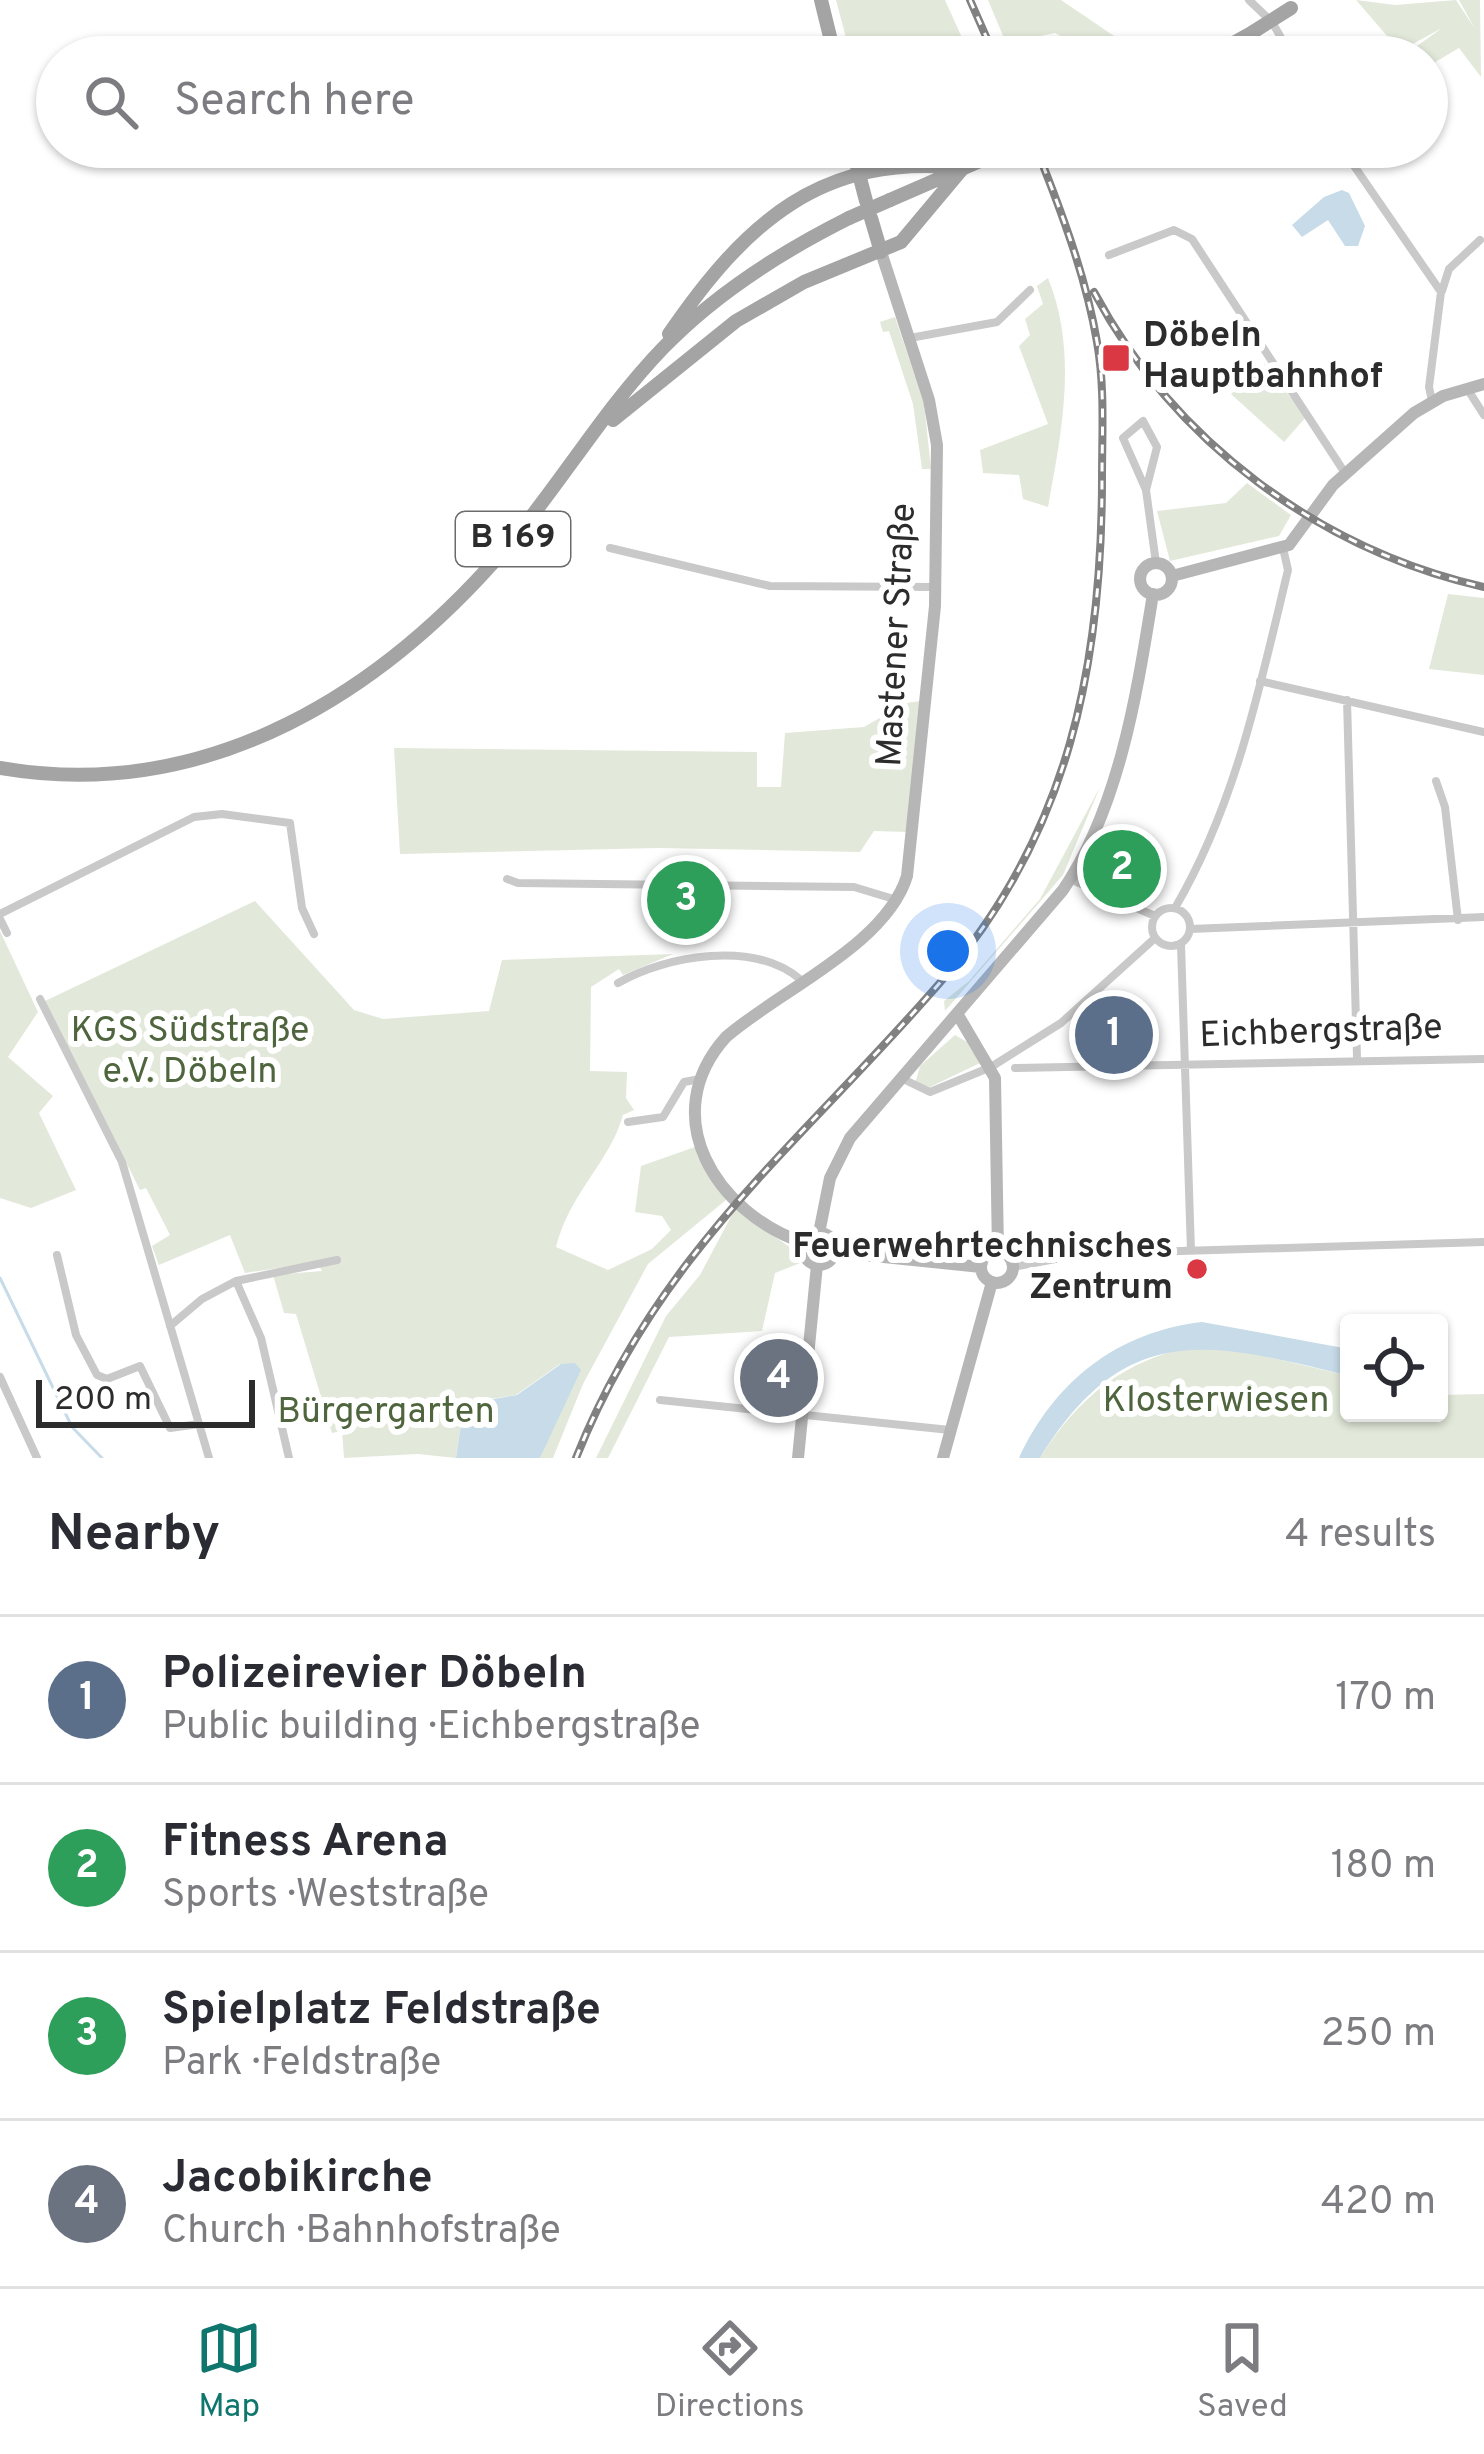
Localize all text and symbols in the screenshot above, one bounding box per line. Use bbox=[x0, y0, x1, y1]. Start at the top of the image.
search box bbox=[36, 36, 1448, 168]
icon: search bbox=[78, 69, 144, 135]
text: Search here bbox=[174, 74, 414, 131]
place label: Döbeln Hauptbahnhof bbox=[1143, 314, 1383, 401]
marker: Döbeln Hauptbahnhof bbox=[1100, 342, 1132, 374]
street label: Mastener Straße bbox=[868, 502, 928, 768]
road number: B 169 bbox=[456, 512, 570, 566]
pin: 2 bbox=[1083, 824, 1161, 914]
pin: 3 bbox=[647, 855, 725, 945]
your location bbox=[918, 921, 978, 981]
pin: 1 bbox=[1075, 990, 1153, 1080]
street label: Eichbergstraße bbox=[1199, 1006, 1443, 1060]
park label: KGS Südstraße e.V. Döbeln bbox=[71, 1009, 309, 1096]
place label: Feuerwehrtechnisches Zentrum bbox=[792, 1225, 1173, 1312]
marker: Feuerwehrtechnisches Zentrum bbox=[1184, 1256, 1210, 1282]
map controls bbox=[1340, 1314, 1448, 1422]
button: locate bbox=[1340, 1314, 1448, 1422]
pin: 4 bbox=[740, 1333, 818, 1423]
scale bar bbox=[36, 1374, 255, 1427]
park label: Klosterwiesen bbox=[1103, 1379, 1329, 1425]
text: 200 m bbox=[54, 1380, 152, 1422]
park label: Bürgergarten bbox=[277, 1390, 495, 1436]
text: Nearby bbox=[48, 1504, 220, 1569]
text: 4 results bbox=[1285, 1512, 1436, 1561]
text: Polizeirevier Döbeln bbox=[162, 1647, 587, 1704]
text: 1 bbox=[79, 1675, 95, 1724]
text: 170 m bbox=[1335, 1675, 1436, 1724]
text: Public building · Eichbergstraße bbox=[162, 1704, 701, 1753]
text: Fitness Arena bbox=[162, 1815, 449, 1872]
text: 2 bbox=[75, 1843, 99, 1892]
text: 180 m bbox=[1331, 1843, 1436, 1892]
text: Sports · Weststraße bbox=[162, 1872, 489, 1921]
text: Spielplatz Feldstraße bbox=[162, 1983, 601, 2040]
text: 3 bbox=[75, 2011, 99, 2060]
text: 250 m bbox=[1321, 2011, 1436, 2060]
text: Park · Feldstraße bbox=[162, 2040, 441, 2089]
text: Jacobikirche bbox=[162, 2151, 433, 2208]
text: 4 bbox=[74, 2179, 100, 2228]
text: 420 m bbox=[1321, 2179, 1436, 2228]
text: Church · Bahnhofstraße bbox=[162, 2208, 561, 2257]
tab: Map bbox=[196, 2315, 262, 2429]
tab: Directions bbox=[655, 2315, 805, 2429]
tab: Saved bbox=[1197, 2315, 1288, 2429]

